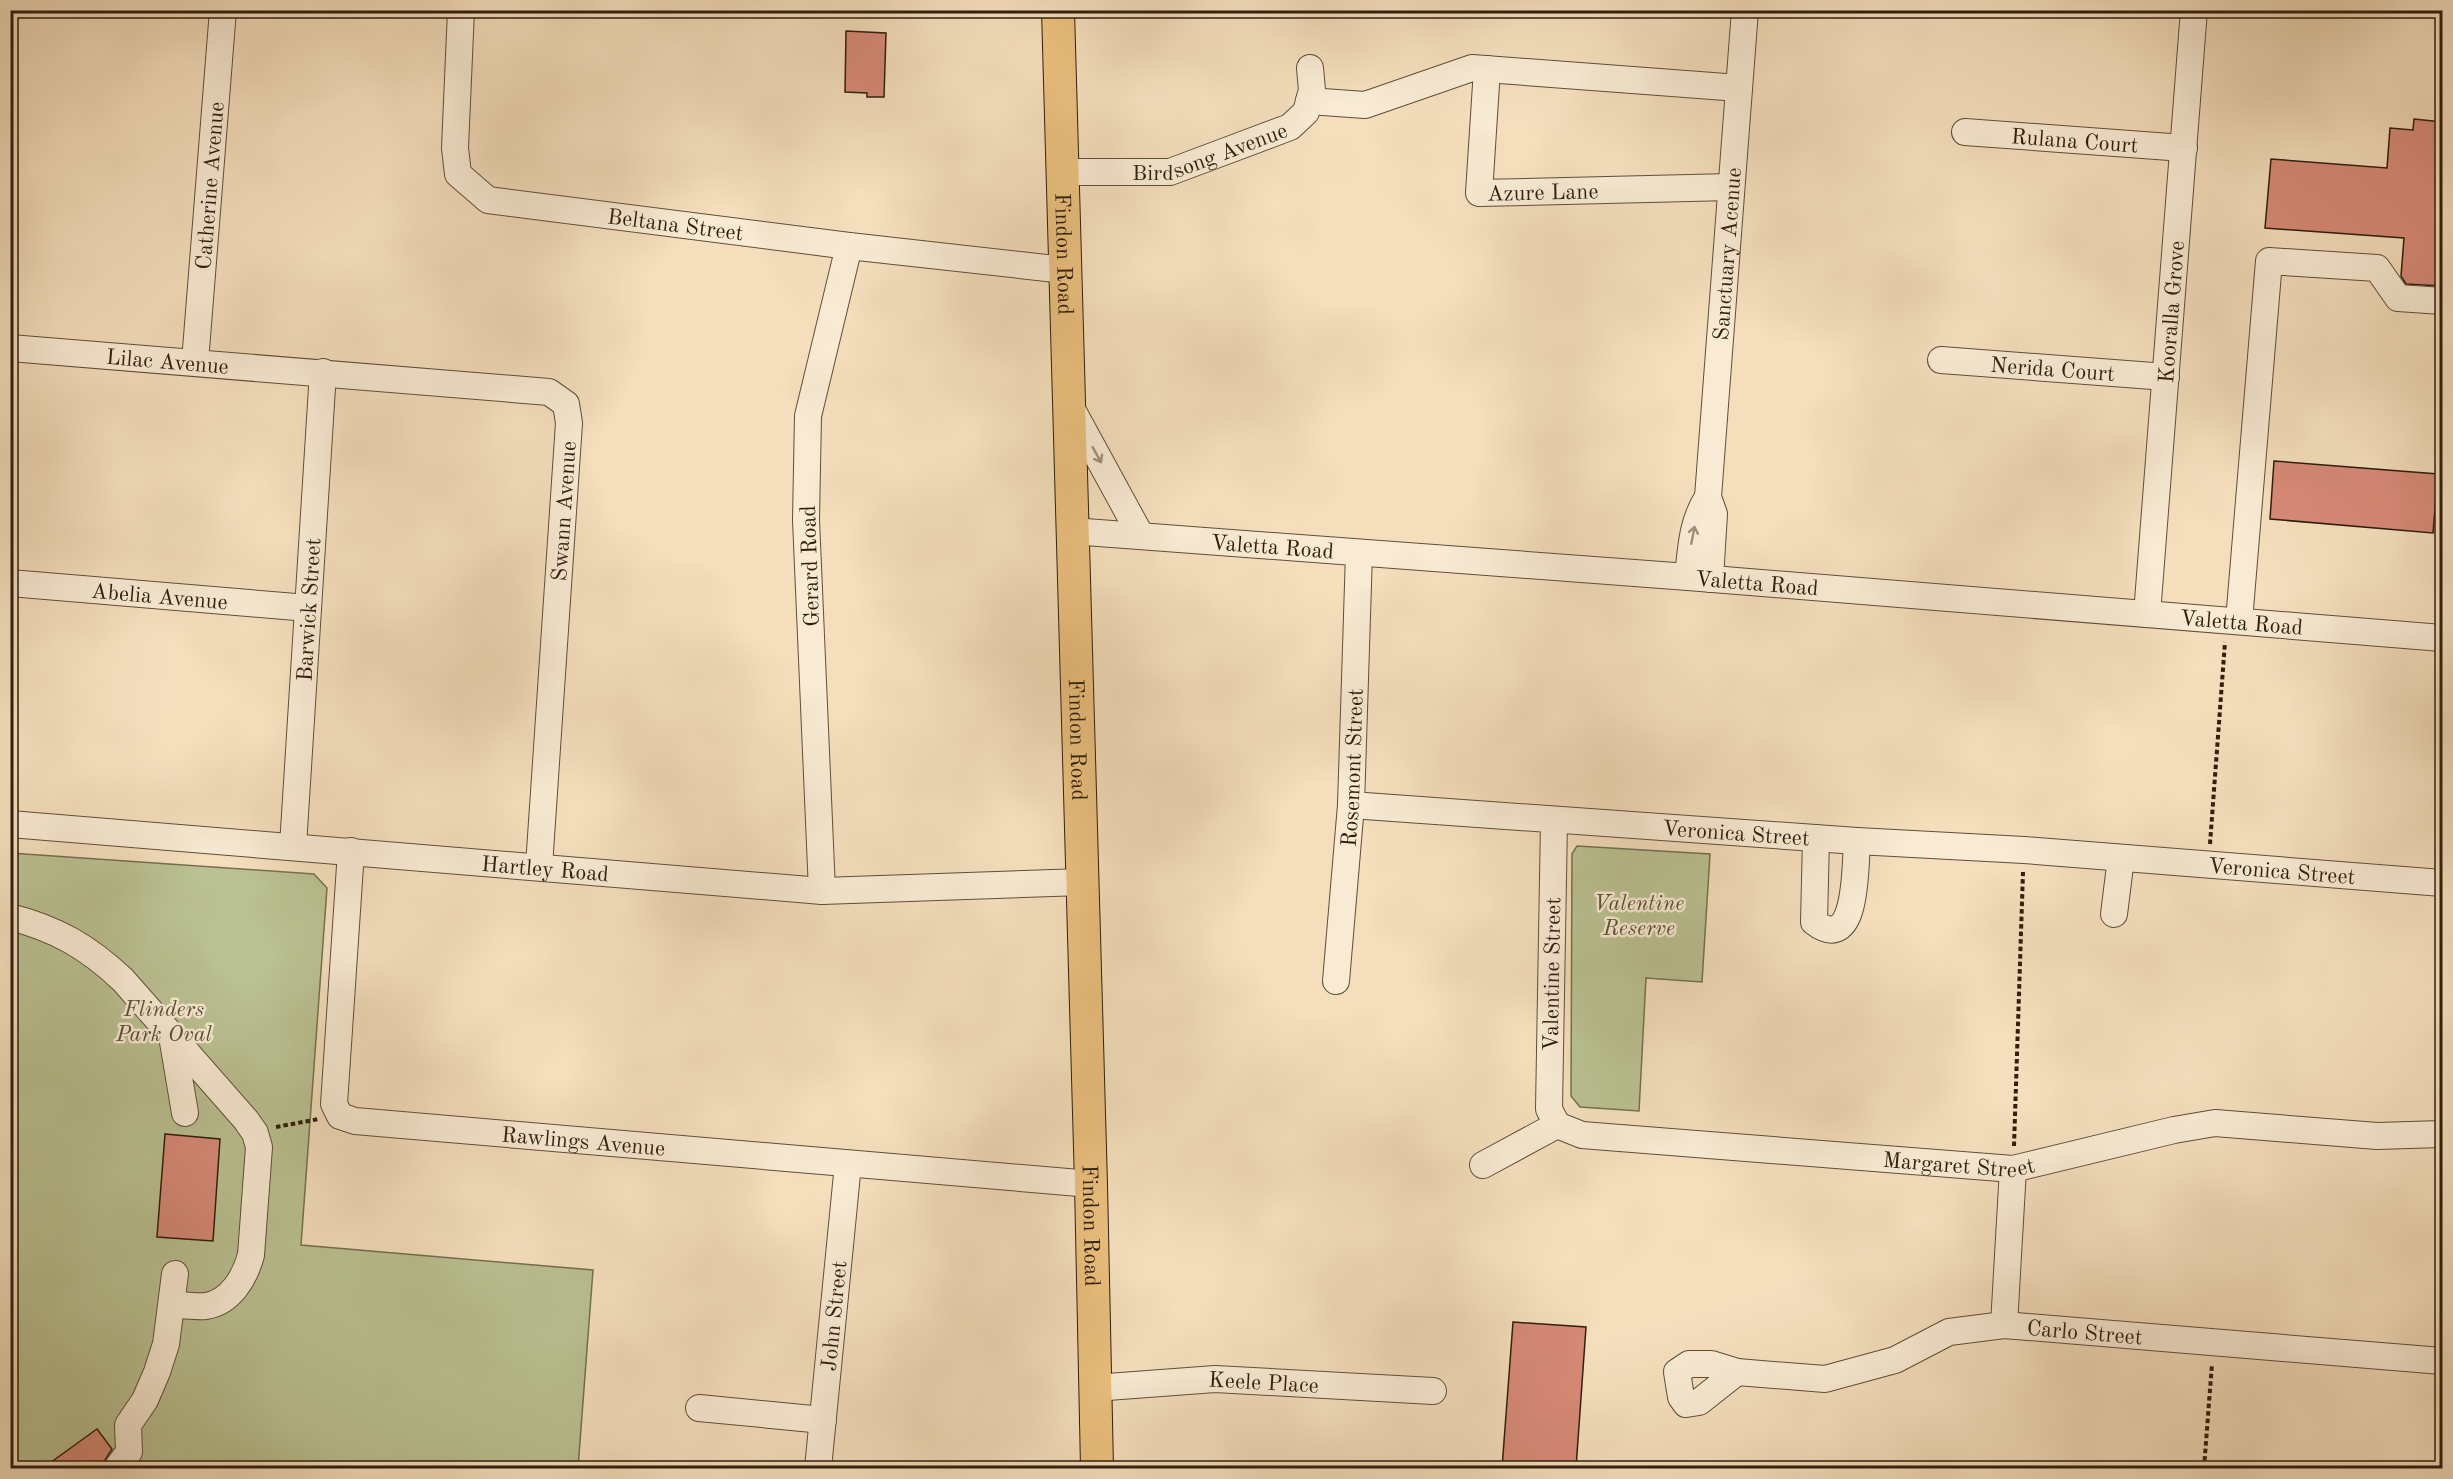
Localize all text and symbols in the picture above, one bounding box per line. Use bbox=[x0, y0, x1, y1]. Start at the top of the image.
street label: Catherine Avenue bbox=[193, 101, 229, 271]
street label: Birdsong Avenue bbox=[1132, 120, 1291, 185]
street label: Rulana Court bbox=[2010, 126, 2139, 158]
street label: Sanctuary Acenue bbox=[1711, 167, 1746, 341]
street label: Azure Lane bbox=[1487, 181, 1599, 206]
street label: Findon Road bbox=[1050, 193, 1076, 315]
street label: Beltana Street bbox=[606, 206, 745, 245]
street label: Kooralla Grove bbox=[2156, 240, 2189, 384]
street label: Lilac Avenue bbox=[105, 347, 230, 379]
street label: Nerida Court bbox=[1990, 355, 2116, 386]
street label: Swann Avenue bbox=[549, 440, 581, 582]
one-way arrow bbox=[1092, 446, 1103, 464]
street label: Gerard Road bbox=[798, 505, 824, 627]
one-way arrow bbox=[1688, 526, 1699, 545]
street label: Valetta Road bbox=[1210, 532, 1335, 564]
street label: Barwick Street bbox=[294, 537, 325, 682]
street label: Valetta Road bbox=[1694, 569, 1819, 601]
street label: Abelia Avenue bbox=[90, 581, 229, 614]
street label: Valetta Road bbox=[2179, 608, 2304, 640]
street label: Findon Road bbox=[1064, 678, 1089, 801]
street label: Rosemont Street bbox=[1338, 688, 1368, 848]
street label: Veronica Street bbox=[1661, 818, 1810, 851]
street label: Hartley Road bbox=[480, 854, 610, 886]
street label: Veronica Street bbox=[2207, 856, 2356, 889]
park label: Valentine Reserve bbox=[1594, 893, 1684, 940]
street label: Valentine Street bbox=[1541, 897, 1565, 1051]
park label: Flinders Park Oval bbox=[115, 999, 213, 1046]
street label: Rawlings Avenue bbox=[500, 1125, 666, 1161]
street label: Margaret Street bbox=[1882, 1150, 2037, 1182]
street label: Findon Road bbox=[1077, 1164, 1102, 1287]
street label: John Street bbox=[819, 1260, 851, 1372]
street label: Carlo Street bbox=[2026, 1318, 2143, 1349]
street label: Keele Place bbox=[1208, 1370, 1319, 1398]

